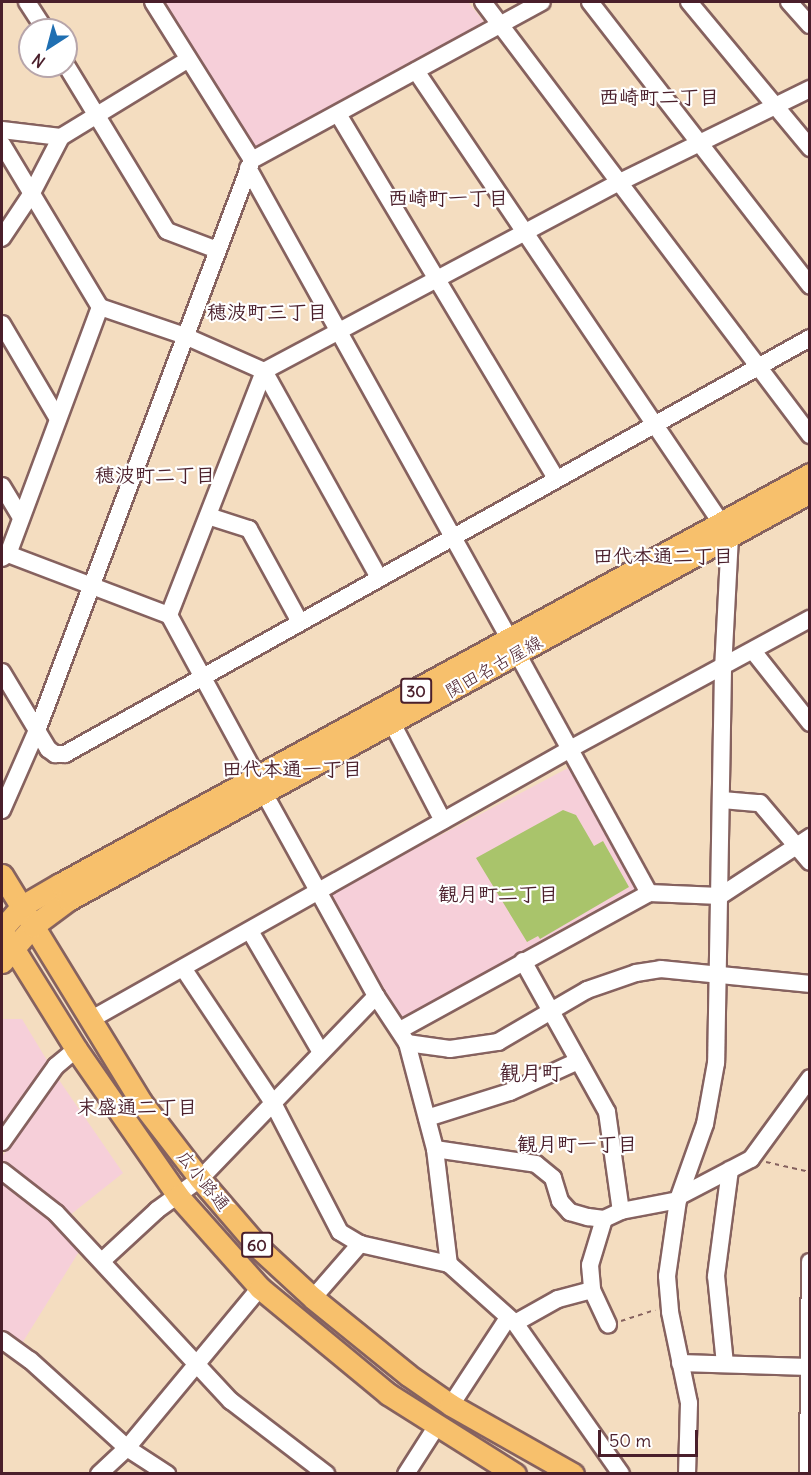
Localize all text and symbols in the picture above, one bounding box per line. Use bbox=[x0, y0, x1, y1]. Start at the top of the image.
north arrow bbox=[18, 18, 78, 78]
text: N bbox=[28, 50, 49, 72]
district label: 西崎町二丁目 bbox=[599, 84, 719, 108]
district label: 西崎町一丁目 bbox=[388, 185, 508, 209]
district label: 穂波町三丁目 bbox=[207, 299, 327, 323]
district label: 穂波町二丁目 bbox=[95, 462, 215, 486]
district label: 田代本通二丁目 bbox=[593, 543, 733, 567]
street label: 関田名古屋線 bbox=[442, 631, 546, 703]
road number: 30 bbox=[400, 678, 432, 704]
district label: 田代本通一丁目 bbox=[222, 756, 362, 780]
district label: 観月町二丁目 bbox=[438, 881, 558, 905]
district label: 観月町 bbox=[500, 1060, 562, 1086]
district label: 末盛通二丁目 bbox=[77, 1094, 197, 1118]
district label: 観月町一丁目 bbox=[517, 1131, 637, 1155]
street label: 広小路通 bbox=[172, 1146, 234, 1216]
road number: 60 bbox=[240, 1232, 274, 1258]
scale bar bbox=[601, 1418, 702, 1456]
text: 50 m bbox=[609, 1429, 651, 1452]

